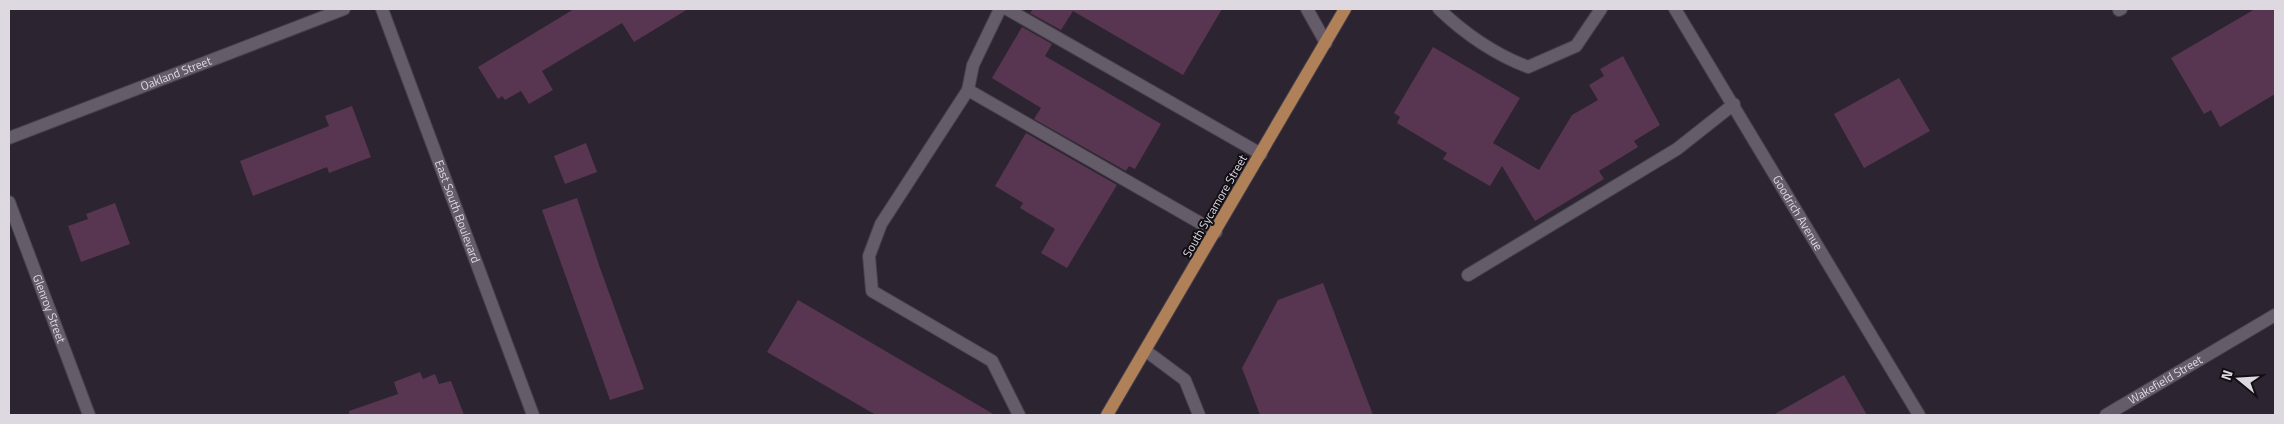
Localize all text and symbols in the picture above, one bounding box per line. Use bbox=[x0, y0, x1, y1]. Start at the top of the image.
street label: Oakland Street bbox=[137, 51, 215, 96]
street label: South Sycamore Street bbox=[1177, 150, 1252, 261]
street label: East South Boulevard bbox=[430, 157, 486, 265]
street label: Goodrich Avenue bbox=[1768, 171, 1828, 254]
street label: Glenroy Street bbox=[28, 271, 71, 347]
street label: Wakefield Street bbox=[2124, 350, 2207, 409]
north arrow bbox=[2214, 354, 2264, 404]
text: N bbox=[2215, 367, 2238, 383]

